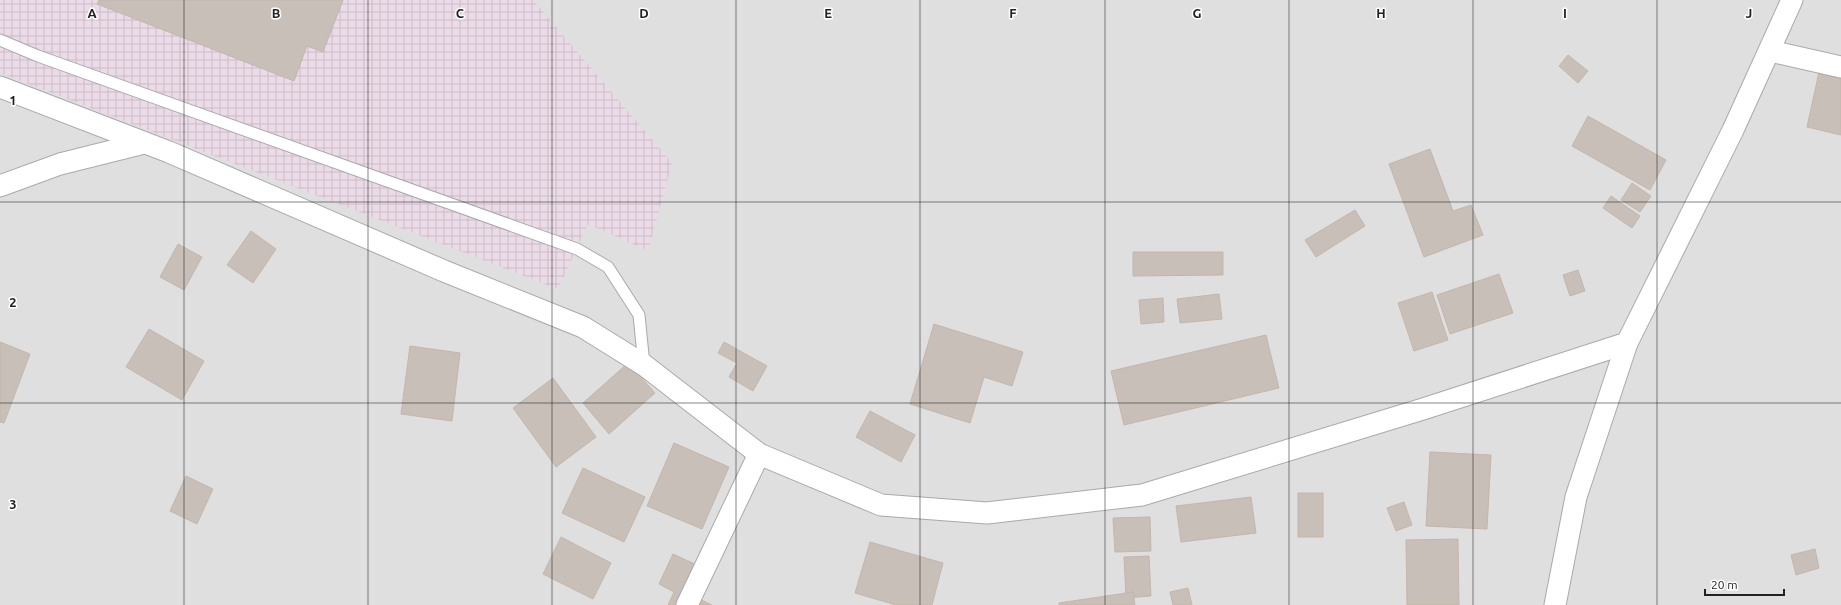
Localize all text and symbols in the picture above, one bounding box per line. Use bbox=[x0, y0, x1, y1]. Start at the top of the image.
text: A bbox=[87, 6, 97, 20]
text: B bbox=[272, 6, 281, 20]
text: C bbox=[456, 6, 465, 20]
text: D bbox=[639, 6, 649, 20]
text: E bbox=[824, 6, 832, 20]
text: F bbox=[1009, 6, 1017, 20]
text: G bbox=[1193, 6, 1202, 20]
text: H bbox=[1376, 6, 1386, 20]
text: I bbox=[1563, 6, 1567, 20]
text: J bbox=[1746, 6, 1752, 20]
text: 1 bbox=[9, 93, 17, 107]
text: 2 bbox=[9, 295, 17, 309]
text: 3 bbox=[9, 497, 17, 511]
scale bar bbox=[1705, 571, 1784, 597]
text: 20 m bbox=[1711, 578, 1738, 591]

